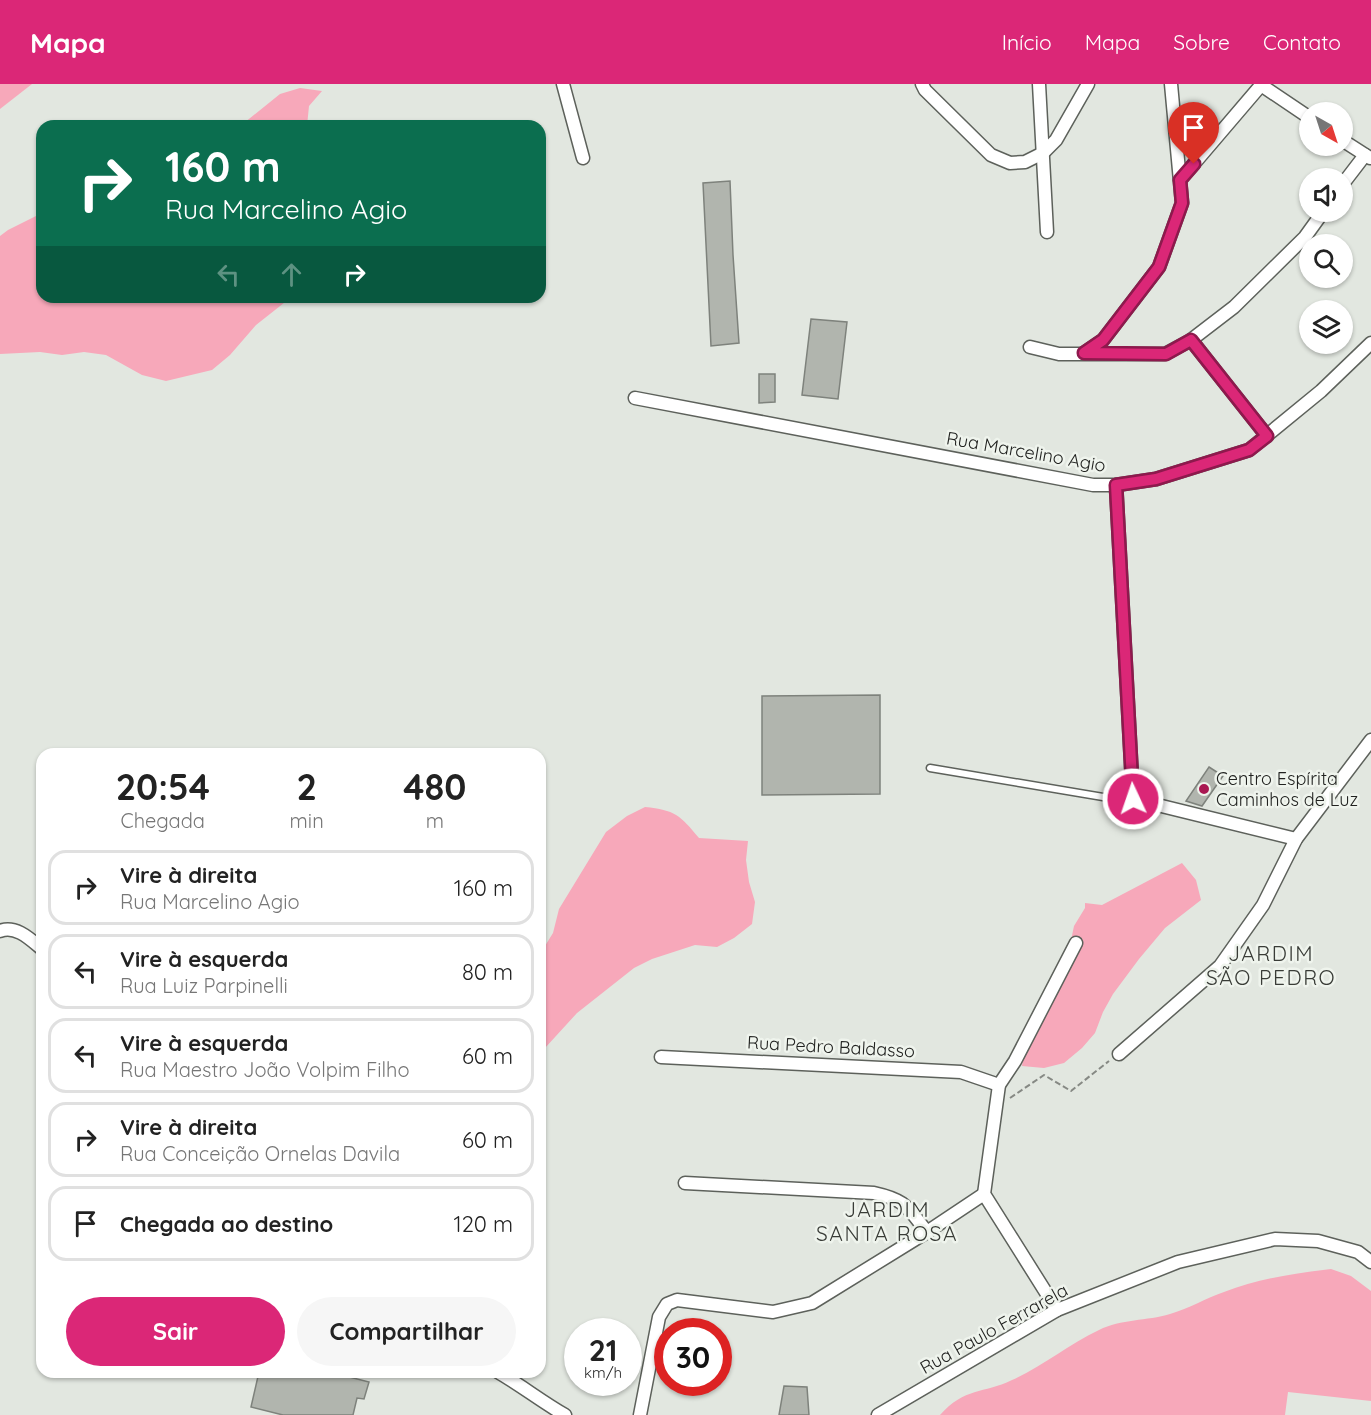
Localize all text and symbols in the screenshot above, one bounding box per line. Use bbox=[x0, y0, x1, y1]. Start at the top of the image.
text: Mapa bbox=[30, 25, 106, 60]
text: Início bbox=[1002, 29, 1052, 55]
text: Mapa bbox=[1085, 29, 1140, 55]
text: Sobre bbox=[1173, 29, 1230, 55]
text: Contato bbox=[1263, 29, 1341, 55]
pin bbox=[1168, 102, 1219, 164]
north arrow bbox=[1299, 102, 1353, 156]
map controls bbox=[1299, 102, 1353, 354]
icon: arrive bbox=[1177, 111, 1210, 144]
text: 160 m bbox=[165, 140, 281, 193]
icon: right bbox=[66, 144, 144, 222]
button: sound bbox=[1299, 168, 1353, 222]
text: Rua Marcelino Agio bbox=[165, 192, 407, 226]
button: search bbox=[1299, 234, 1353, 288]
icon: left bbox=[212, 258, 245, 291]
icon: ahead bbox=[275, 258, 308, 291]
icon: right bbox=[338, 258, 371, 291]
button: layers bbox=[1299, 300, 1353, 354]
street label: Rua Marcelino Agio bbox=[945, 426, 1108, 477]
text: 20:54 bbox=[116, 764, 210, 809]
text: 2 bbox=[296, 764, 317, 809]
text: 480 bbox=[403, 764, 466, 809]
position arrow bbox=[1101, 767, 1165, 831]
place label: Centro Espírita Caminhos de Luz bbox=[1216, 767, 1358, 811]
marker: Centro Espírita Caminhos de Luz bbox=[1197, 782, 1211, 796]
text: Chegada bbox=[121, 808, 205, 833]
text: min bbox=[290, 808, 324, 833]
text: m bbox=[426, 808, 444, 833]
text: Vire à direita bbox=[120, 861, 257, 889]
icon: right bbox=[69, 871, 102, 904]
text: 160 m bbox=[454, 874, 513, 902]
text: Rua Marcelino Agio bbox=[120, 889, 300, 914]
district label: JARDIM SÃO PEDRO bbox=[1206, 940, 1336, 990]
text: Vire à esquerda bbox=[120, 945, 288, 973]
icon: left bbox=[69, 955, 102, 988]
text: 80 m bbox=[462, 958, 513, 986]
text: Rua Luiz Parpinelli bbox=[120, 973, 288, 998]
text: Vire à esquerda bbox=[120, 1029, 288, 1057]
street label: Rua Pedro Baldasso bbox=[747, 1031, 916, 1062]
icon: left bbox=[69, 1039, 102, 1072]
text: 60 m bbox=[462, 1042, 513, 1070]
text: Rua Maestro João Volpim Filho bbox=[120, 1057, 410, 1082]
text: Vire à direita bbox=[120, 1113, 257, 1141]
icon: right bbox=[69, 1123, 102, 1156]
text: 60 m bbox=[462, 1126, 513, 1154]
text: Rua Conceição Ornelas Davila bbox=[120, 1141, 400, 1166]
district label: JARDIM SANTA ROSA bbox=[816, 1196, 958, 1246]
icon: arrive bbox=[69, 1207, 102, 1240]
text: Chegada ao destino bbox=[120, 1210, 333, 1238]
text: 120 m bbox=[454, 1210, 513, 1238]
street label: Rua Paulo Ferrarela bbox=[916, 1278, 1072, 1379]
button: Sair bbox=[66, 1297, 285, 1366]
button: Compartilhar bbox=[297, 1297, 516, 1366]
speed limit sign: 30 bbox=[654, 1318, 732, 1396]
text: 21 bbox=[589, 1331, 617, 1369]
text: km/h bbox=[584, 1363, 622, 1382]

